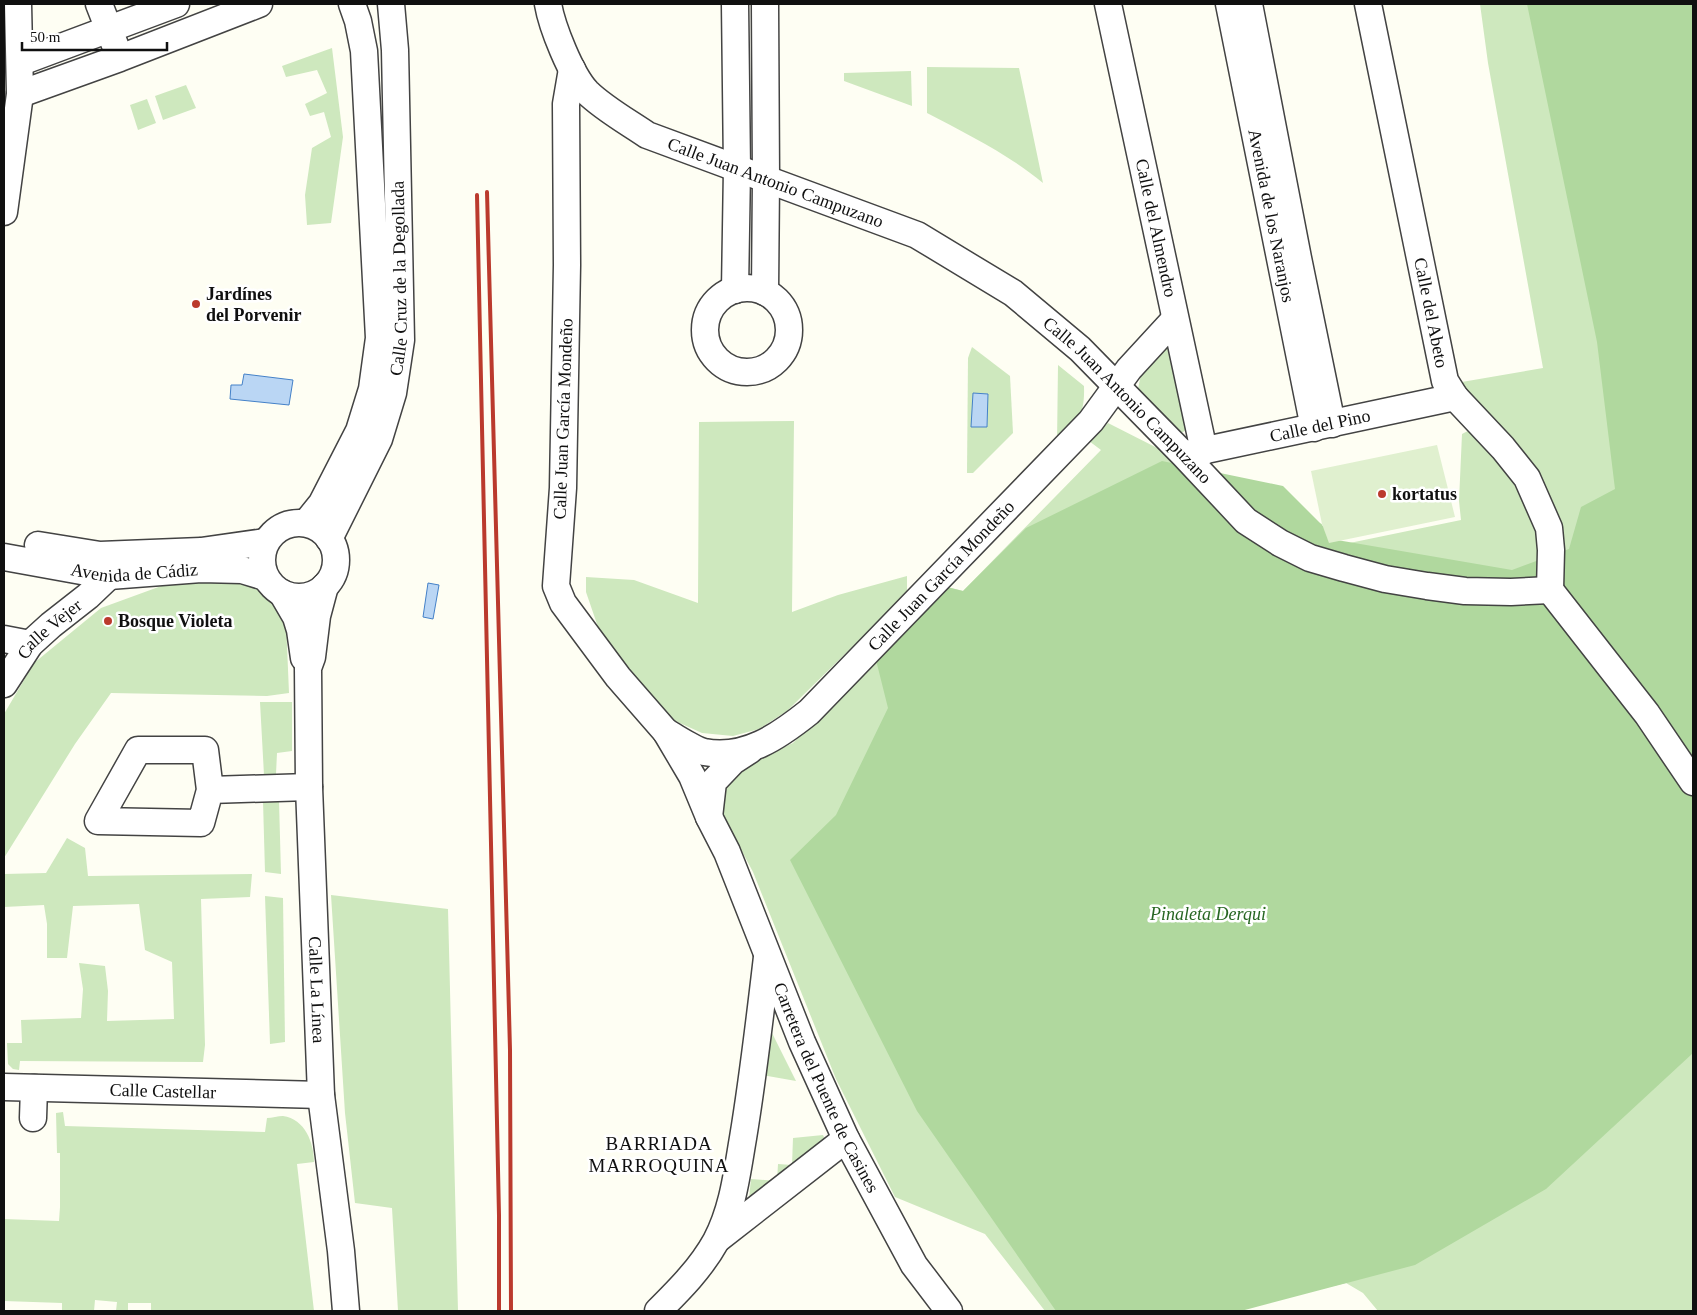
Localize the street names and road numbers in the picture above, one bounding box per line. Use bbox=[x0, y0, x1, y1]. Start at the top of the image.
street label: Avenida de los Naranjos bbox=[1244, 127, 1299, 304]
street label: Calle Juan Antonio Campuzano bbox=[665, 134, 886, 232]
street label: Calle del Almendro bbox=[1131, 157, 1181, 299]
street label: Calle Cruz de la Degollada bbox=[386, 181, 411, 377]
street label: Calle del Abeto bbox=[1410, 256, 1452, 370]
street label: Calle Juan Antonio Campuzano bbox=[1039, 313, 1216, 488]
street label: Calle Juan García Mondeño bbox=[549, 318, 577, 520]
street label: Calle del Pino bbox=[1268, 405, 1372, 446]
street label: Calle Juan García Mondeño bbox=[864, 496, 1018, 655]
street label: Avenida de Cádiz bbox=[69, 559, 199, 586]
street label: Calle Vejer bbox=[13, 595, 86, 663]
street label: Calle La Línea bbox=[305, 936, 329, 1044]
street label: Carretera del Puente de Casines bbox=[770, 980, 883, 1196]
street label: Calle Castellar bbox=[109, 1080, 216, 1102]

